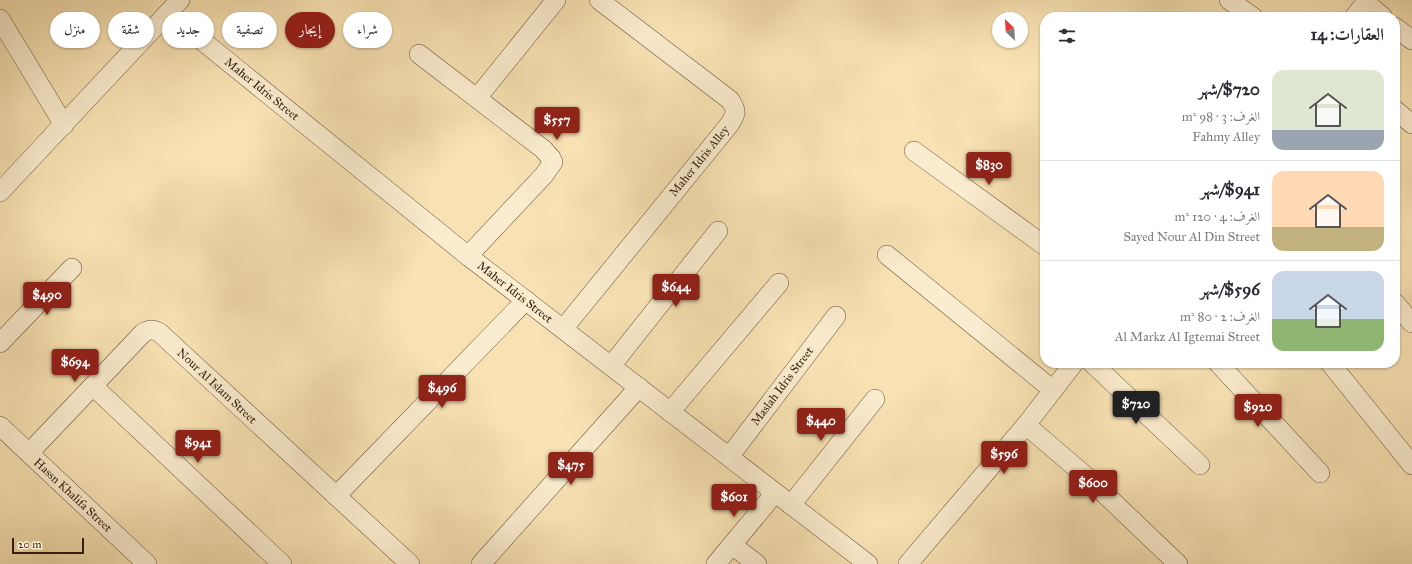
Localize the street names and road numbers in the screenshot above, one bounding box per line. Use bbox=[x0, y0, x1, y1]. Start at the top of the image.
street label: Maher Idris Street bbox=[222, 55, 303, 124]
street label: Maher Idris Alley bbox=[666, 123, 732, 199]
street label: Maher Idris Street bbox=[475, 258, 556, 326]
street label: Maslah Idris Street bbox=[748, 343, 817, 428]
street label: Nour Al Islam Street bbox=[174, 346, 260, 427]
street label: Hassn Khalifa Street bbox=[31, 455, 115, 535]

